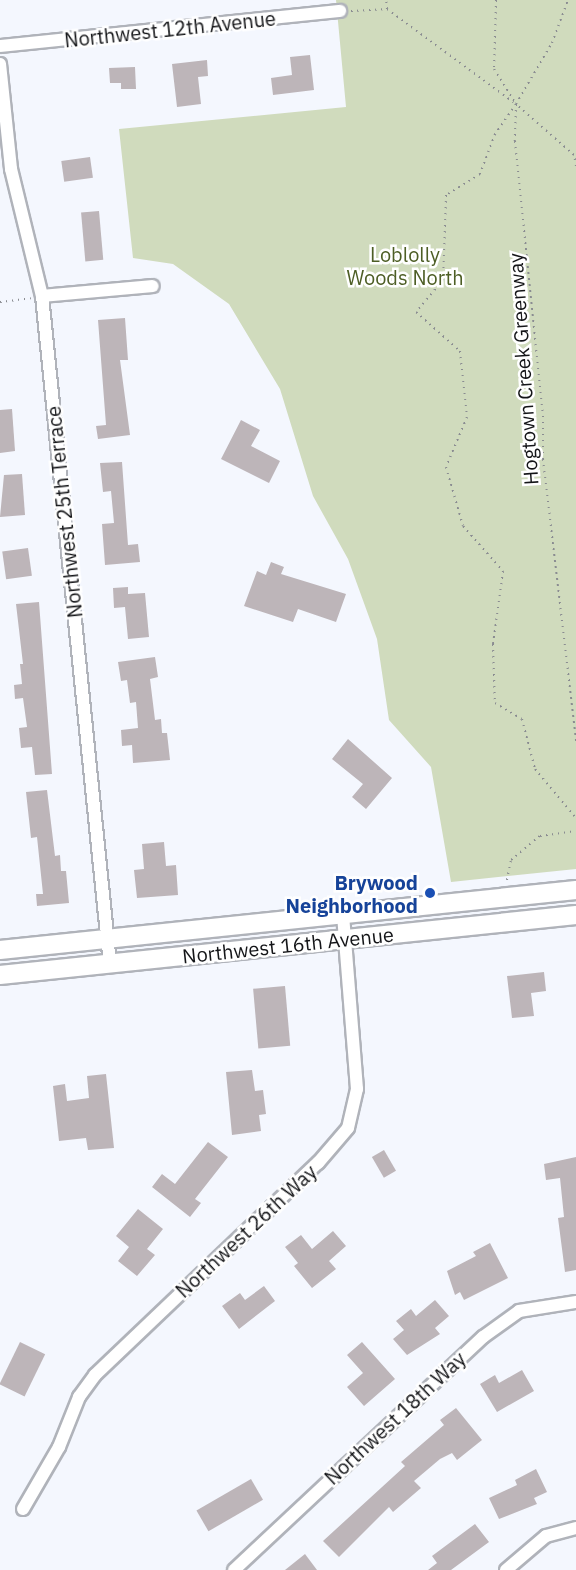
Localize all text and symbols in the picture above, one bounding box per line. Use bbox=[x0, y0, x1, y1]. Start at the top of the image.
street label: Northwest 12th Avenue bbox=[63, 6, 277, 52]
park label: Loblolly Woods North bbox=[346, 243, 464, 290]
street label: Hogtown Creek Greenway bbox=[503, 252, 543, 486]
street label: Northwest 25th Terrace bbox=[41, 405, 87, 619]
place label: Brywood Neighborhood bbox=[285, 870, 418, 917]
marker: Brywood Neighborhood bbox=[423, 886, 437, 900]
street label: Northwest 16th Avenue bbox=[181, 922, 395, 968]
street label: Northwest 26th Way bbox=[171, 1160, 321, 1302]
street label: Northwest 18th Way bbox=[320, 1347, 470, 1489]

